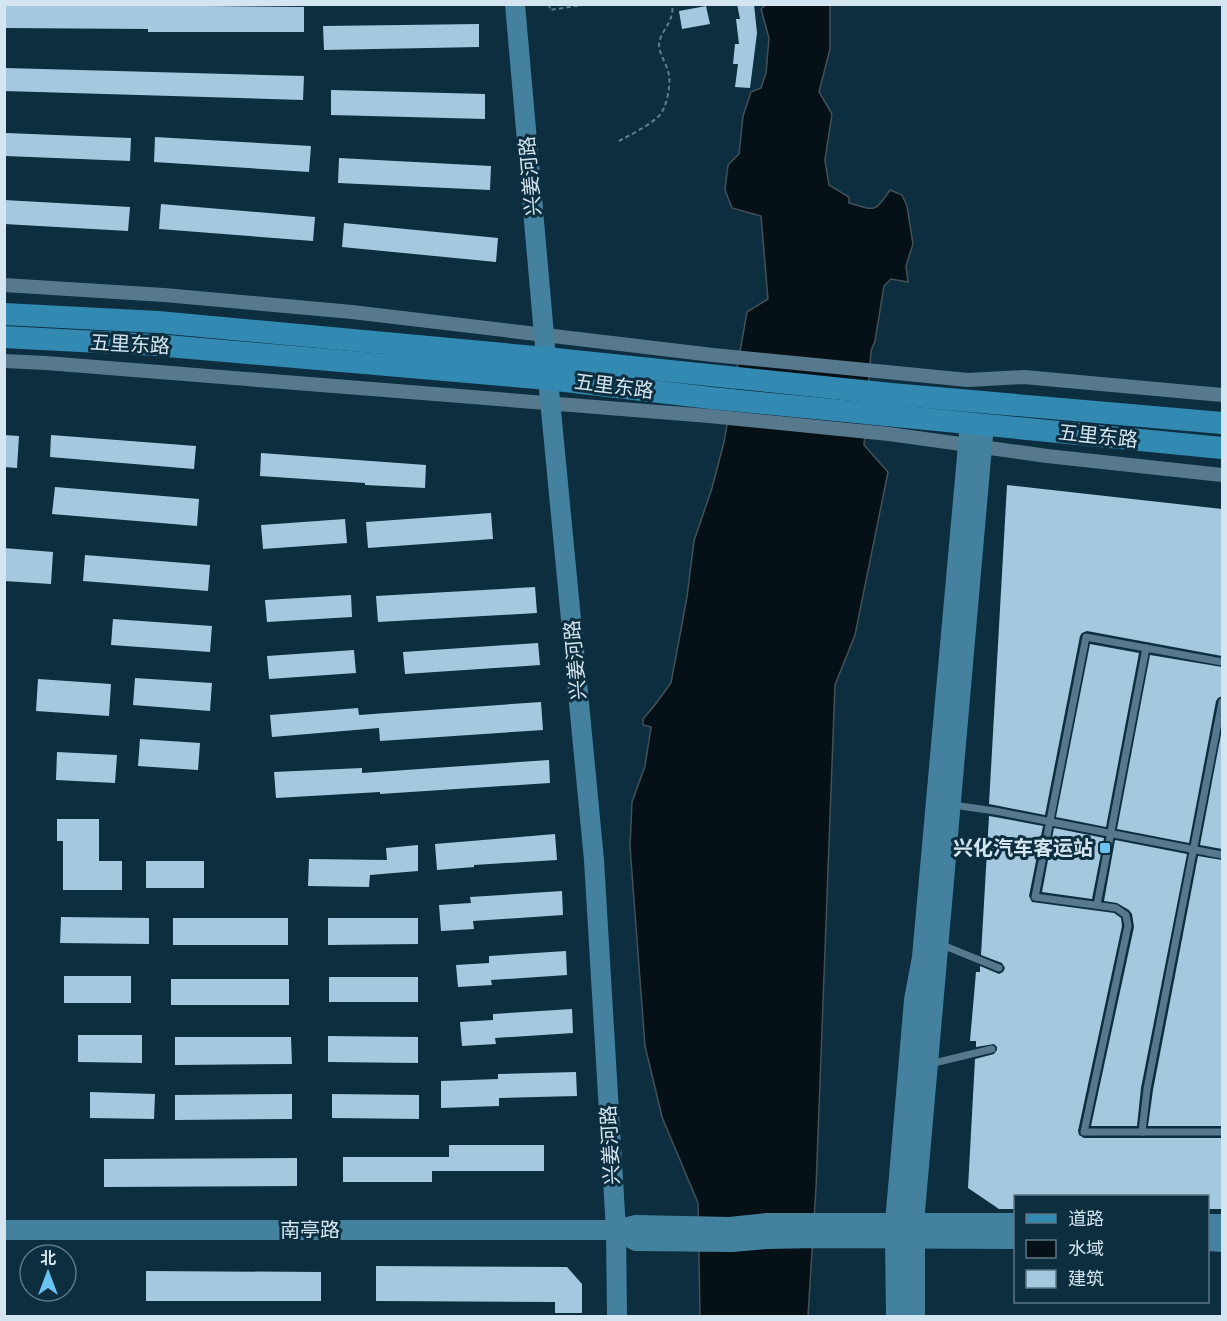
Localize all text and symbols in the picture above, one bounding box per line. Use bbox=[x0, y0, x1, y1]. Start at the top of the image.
street label: 兴姜河路 bbox=[514, 135, 546, 217]
street label: 五里东路 bbox=[89, 329, 171, 359]
street label: 五里东路 bbox=[573, 368, 655, 404]
street label: 五里东路 bbox=[1057, 419, 1139, 453]
street label: 兴姜河路 bbox=[559, 619, 591, 701]
place label: 兴化汽车客运站 bbox=[953, 835, 1093, 861]
marker: 兴化汽车客运站 bbox=[1098, 841, 1112, 855]
street label: 兴姜河路 bbox=[595, 1104, 625, 1186]
legend bbox=[1014, 1195, 1209, 1303]
text: 道路 bbox=[1068, 1207, 1104, 1230]
street label: 南亭路 bbox=[280, 1217, 340, 1243]
text: 水域 bbox=[1068, 1237, 1104, 1260]
north arrow bbox=[18, 1243, 78, 1303]
text: 北 bbox=[40, 1248, 56, 1269]
text: 建筑 bbox=[1068, 1267, 1104, 1290]

